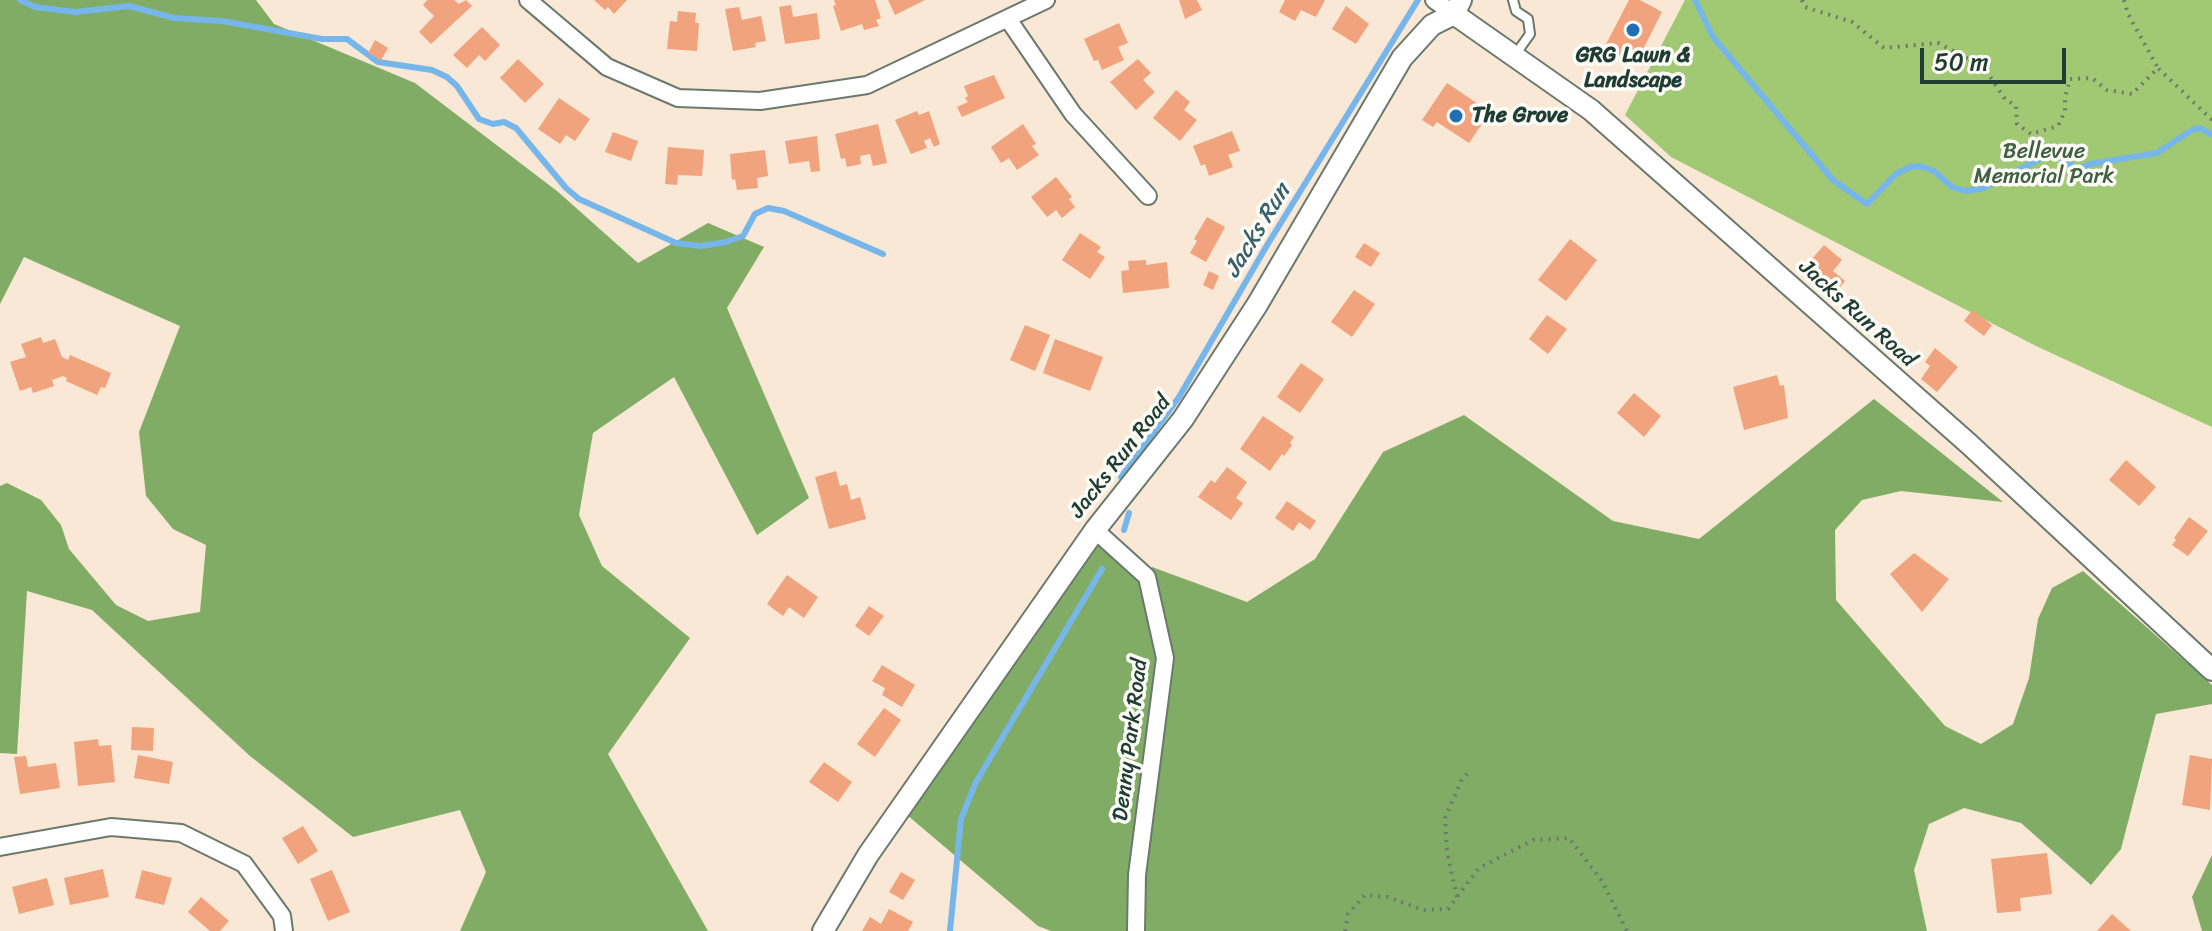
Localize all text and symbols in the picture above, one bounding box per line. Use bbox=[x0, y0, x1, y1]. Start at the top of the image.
marker: GRG Lawn & Landscape bbox=[1624, 21, 1642, 39]
scale bar bbox=[1924, 32, 2070, 82]
text: 50 m bbox=[1934, 41, 1989, 83]
place label: GRG Lawn & Landscape bbox=[1576, 43, 1690, 94]
place label: The Grove bbox=[1472, 103, 1568, 129]
marker: The Grove bbox=[1447, 107, 1465, 125]
park label: Bellevue Memorial Park bbox=[1974, 139, 2114, 190]
water label: Jacks Run bbox=[1219, 179, 1297, 283]
street label: Jacks Run Road bbox=[1793, 254, 1921, 374]
street label: Jacks Run Road bbox=[1065, 390, 1177, 524]
street label: Denny Park Road bbox=[1108, 657, 1154, 823]

